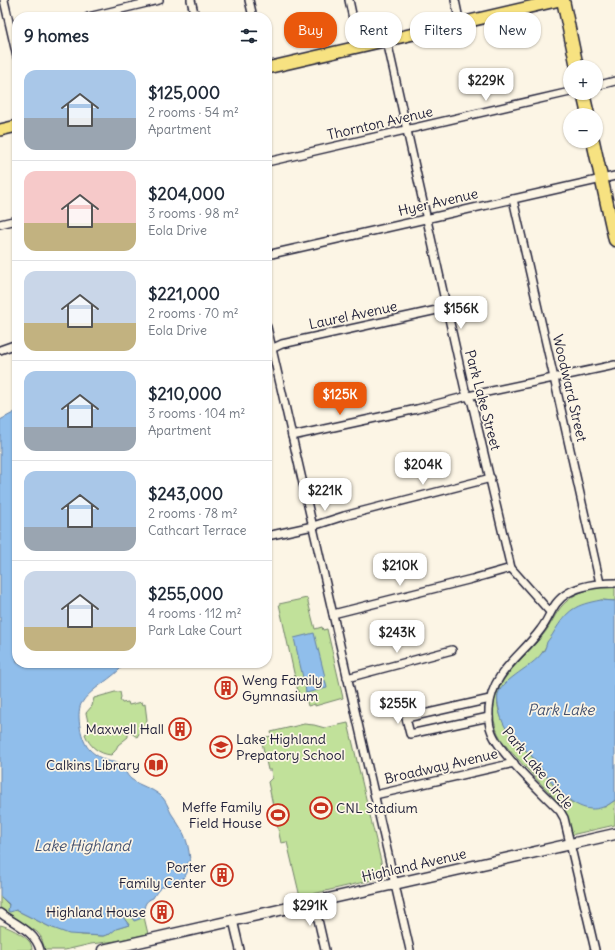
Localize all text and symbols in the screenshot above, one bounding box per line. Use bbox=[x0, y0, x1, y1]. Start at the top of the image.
chip: Buy bbox=[284, 12, 337, 48]
chip: Rent bbox=[345, 12, 402, 48]
chip: Filters bbox=[410, 12, 476, 48]
chip: New bbox=[484, 12, 541, 48]
text: 9 homes bbox=[24, 25, 89, 47]
icon: filters bbox=[238, 25, 260, 47]
map controls bbox=[563, 60, 603, 148]
button: + bbox=[563, 60, 603, 100]
pin: $229K bbox=[458, 68, 514, 102]
text: $229K bbox=[468, 72, 504, 89]
text: $125,000 bbox=[148, 82, 220, 104]
icon: home bbox=[56, 86, 104, 134]
street label: Thornton Avenue bbox=[325, 102, 435, 144]
text: 2 rooms · 54 m² bbox=[148, 104, 239, 121]
button: − bbox=[563, 108, 603, 148]
text: Apartment bbox=[148, 121, 211, 138]
text: $204,000 bbox=[148, 183, 225, 205]
street label: Hyer Avenue bbox=[396, 184, 480, 220]
icon: home bbox=[56, 187, 104, 235]
text: 3 rooms · 98 m² bbox=[148, 205, 239, 222]
text: Eola Drive bbox=[148, 222, 207, 239]
text: $221,000 bbox=[148, 283, 220, 305]
icon: home bbox=[56, 287, 104, 335]
pin: $156K bbox=[433, 296, 489, 330]
street label: Laurel Avenue bbox=[307, 297, 399, 333]
text: $156K bbox=[443, 300, 479, 317]
text: 2 rooms · 70 m² bbox=[148, 305, 239, 322]
text: Eola Drive bbox=[148, 322, 207, 339]
street label: Woodward Street bbox=[549, 333, 591, 444]
street label: Park Lake Street bbox=[461, 348, 505, 452]
pin: $125K bbox=[312, 382, 368, 416]
text: $210,000 bbox=[148, 383, 222, 405]
text: $125K bbox=[323, 386, 357, 403]
icon: home bbox=[56, 387, 104, 435]
text: 3 rooms · 104 m² bbox=[148, 405, 245, 422]
text: Apartment bbox=[148, 422, 211, 439]
pin: $204K bbox=[395, 452, 451, 486]
text: $204K bbox=[404, 456, 442, 473]
pin: $221K bbox=[297, 478, 353, 512]
text: $221K bbox=[308, 482, 342, 499]
text: $243,000 bbox=[148, 483, 223, 505]
icon: home bbox=[56, 487, 104, 535]
text: 2 rooms · 78 m² bbox=[148, 505, 238, 522]
text: Cathcart Terrace bbox=[148, 522, 247, 539]
pin: $210K bbox=[372, 553, 428, 587]
text: $210K bbox=[382, 557, 418, 574]
text: $255,000 bbox=[148, 583, 223, 605]
icon: home bbox=[56, 587, 104, 635]
text: 4 rooms · 112 m² bbox=[148, 605, 242, 622]
pin: $243K bbox=[369, 620, 425, 654]
text: Park Lake Court bbox=[148, 622, 242, 639]
text: $243K bbox=[378, 624, 416, 641]
place label: Weng Family Gymnasium bbox=[242, 671, 323, 705]
building icon: Weng Family Gymnasium bbox=[213, 675, 239, 701]
pin: $255K bbox=[370, 691, 426, 725]
text: $255K bbox=[379, 695, 417, 712]
water label: Park Lake bbox=[528, 700, 595, 719]
building icon: Maxwell Hall bbox=[167, 716, 193, 742]
place label: Maxwell Hall bbox=[85, 720, 164, 738]
street label: Park Lake Circle bbox=[499, 723, 577, 813]
place label: Lake Highland Prepatory School bbox=[236, 730, 345, 764]
school or university icon: Lake Highland Prepatory School bbox=[208, 734, 234, 760]
street label: Broadway Avenue bbox=[382, 744, 500, 788]
library icon: Calkins Library bbox=[143, 752, 169, 778]
place label: Calkins Library bbox=[46, 756, 140, 774]
sports icon: CNL Stadium bbox=[308, 795, 334, 821]
place label: Meffe Family Field House bbox=[182, 798, 262, 832]
place label: CNL Stadium bbox=[336, 799, 418, 817]
sports icon: Meffe Family Field House bbox=[265, 802, 291, 828]
water label: Lake Highland bbox=[34, 836, 132, 855]
street label: Highland Avenue bbox=[360, 844, 468, 886]
place label: Porter Family Center bbox=[119, 858, 206, 892]
building icon: Porter Family Center bbox=[209, 862, 235, 888]
pin: $291K bbox=[282, 893, 338, 927]
text: $291K bbox=[293, 897, 328, 914]
building icon: Highland House bbox=[149, 899, 175, 925]
place label: Highland House bbox=[46, 903, 146, 921]

